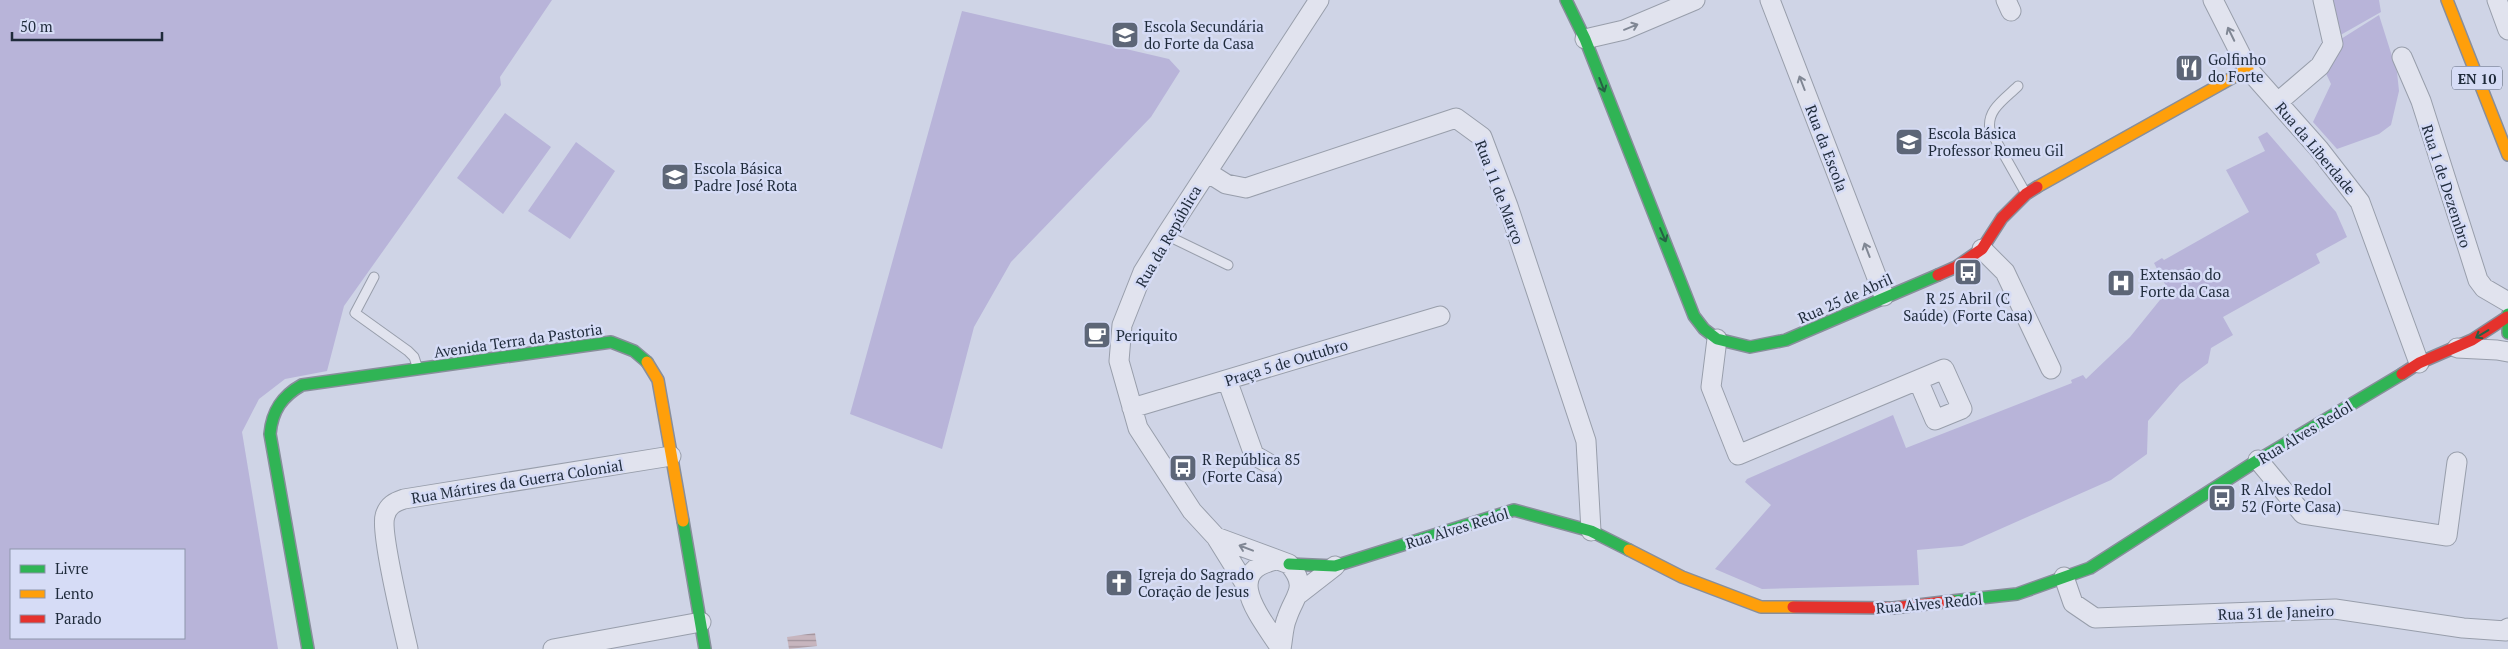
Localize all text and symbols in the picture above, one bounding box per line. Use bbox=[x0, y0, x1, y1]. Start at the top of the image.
scale bar bbox=[12, 10, 162, 42]
text: 50 m bbox=[20, 16, 53, 36]
place label: Escola Secundária do Forte da Casa bbox=[1144, 16, 1264, 53]
school or university icon: Escola Secundária do Forte da Casa bbox=[1110, 20, 1140, 50]
one-way arrow bbox=[1624, 21, 1639, 30]
one-way arrow bbox=[2226, 27, 2235, 42]
place label: Golfinho do Forte bbox=[2208, 49, 2266, 86]
restaurant icon: Golfinho do Forte bbox=[2174, 53, 2204, 83]
road number: EN 10 bbox=[2452, 66, 2502, 90]
one-way arrow bbox=[1797, 75, 1806, 91]
one-way arrow bbox=[1598, 77, 1607, 92]
street label: Rua da Liberdade bbox=[2271, 98, 2361, 198]
street label: Rua da Escola bbox=[1801, 102, 1853, 195]
street label: Rua 1 de Dezembro bbox=[2418, 122, 2476, 250]
place label: Escola Básica Professor Romeu Gil bbox=[1928, 123, 2064, 160]
school or university icon: Escola Básica Professor Romeu Gil bbox=[1894, 127, 1924, 157]
street label: Rua 11 de Março bbox=[1471, 137, 1529, 247]
place label: Escola Básica Padre José Rota bbox=[694, 158, 798, 195]
school or university icon: Escola Básica Padre José Rota bbox=[660, 162, 690, 192]
street label: Rua da República bbox=[1131, 181, 1206, 291]
one-way arrow bbox=[1659, 227, 1668, 242]
one-way arrow bbox=[1862, 243, 1871, 259]
bus stop icon: R 25 Abril (C Saúde) (Forte Casa) bbox=[1953, 257, 1983, 287]
place label: Extensão do Forte da Casa bbox=[2140, 264, 2230, 301]
street label: Rua 25 de Abril bbox=[1795, 268, 1895, 328]
hospital icon: Extensão do Forte da Casa bbox=[2106, 268, 2136, 298]
place label: R 25 Abril (C Saúde) (Forte Casa) bbox=[1903, 288, 2033, 325]
street label: Avenida Terra da Pastoria bbox=[432, 318, 604, 362]
cafe icon: Periquito bbox=[1082, 320, 1112, 350]
place label: Periquito bbox=[1116, 325, 1178, 345]
one-way arrow bbox=[2476, 329, 2490, 339]
street label: Praça 5 de Outubro bbox=[1222, 334, 1350, 390]
street label: Rua Alves Redol bbox=[2254, 396, 2356, 468]
place label: R República 85 (Forte Casa) bbox=[1202, 449, 1301, 486]
bus stop icon: R República 85 (Forte Casa) bbox=[1168, 453, 1198, 483]
street label: Rua Mártires da Guerra Colonial bbox=[410, 454, 624, 508]
place label: R Alves Redol 52 (Forte Casa) bbox=[2241, 479, 2341, 516]
bus stop icon: R Alves Redol 52 (Forte Casa) bbox=[2207, 483, 2237, 513]
street label: Rua Alves Redol bbox=[1403, 503, 1511, 553]
one-way arrow bbox=[1239, 543, 1254, 552]
legend bbox=[10, 549, 185, 639]
text: Livre bbox=[55, 558, 89, 578]
place label: Igreja do Sagrado Coração de Jesus bbox=[1138, 564, 1254, 601]
church icon: Igreja do Sagrado Coração de Jesus bbox=[1104, 568, 1134, 598]
text: Lento bbox=[55, 583, 94, 603]
street label: Rua Alves Redol bbox=[1875, 588, 1983, 618]
street label: Rua 31 de Janeiro bbox=[2218, 600, 2334, 624]
text: Parado bbox=[55, 608, 101, 628]

